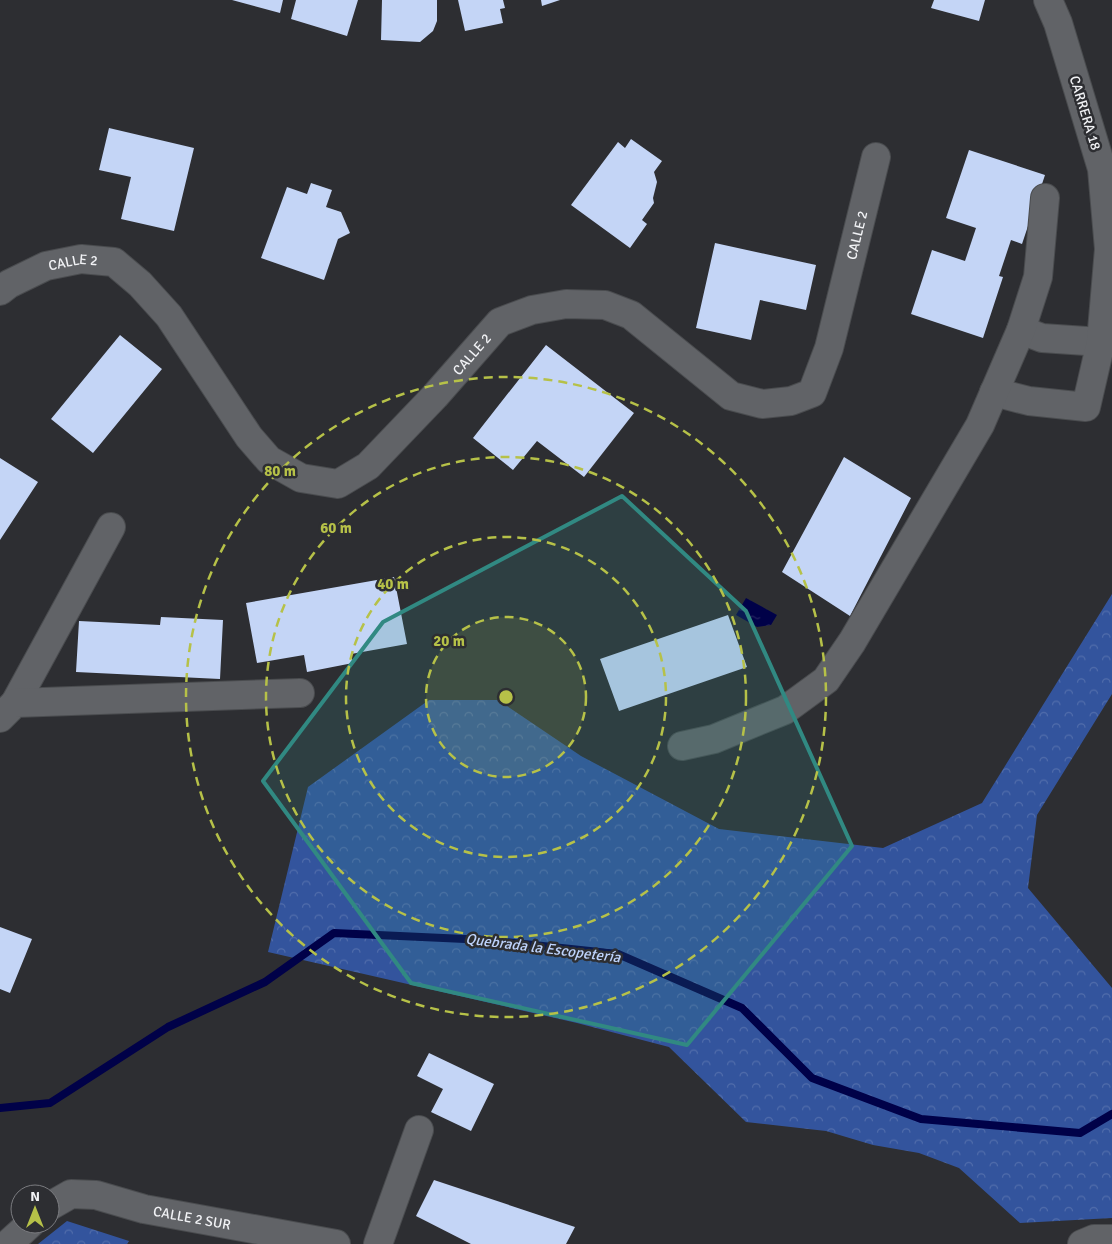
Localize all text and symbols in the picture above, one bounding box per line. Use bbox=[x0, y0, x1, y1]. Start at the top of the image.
street label: CARRERA 18 bbox=[1066, 74, 1104, 152]
street label: CALLE 2 bbox=[843, 209, 871, 261]
street label: CALLE 2 bbox=[47, 250, 98, 274]
street label: CALLE 2 bbox=[449, 330, 495, 378]
text: 80 m bbox=[264, 462, 296, 480]
text: 60 m bbox=[320, 519, 352, 537]
text: 40 m bbox=[377, 575, 409, 593]
text: 20 m bbox=[433, 632, 465, 650]
centre of rings bbox=[497, 688, 515, 706]
water label: Quebrada la Escopetería bbox=[465, 930, 622, 966]
north arrow bbox=[10, 1184, 60, 1234]
text: N bbox=[30, 1188, 40, 1205]
street label: CALLE 2 SUR bbox=[152, 1202, 232, 1233]

